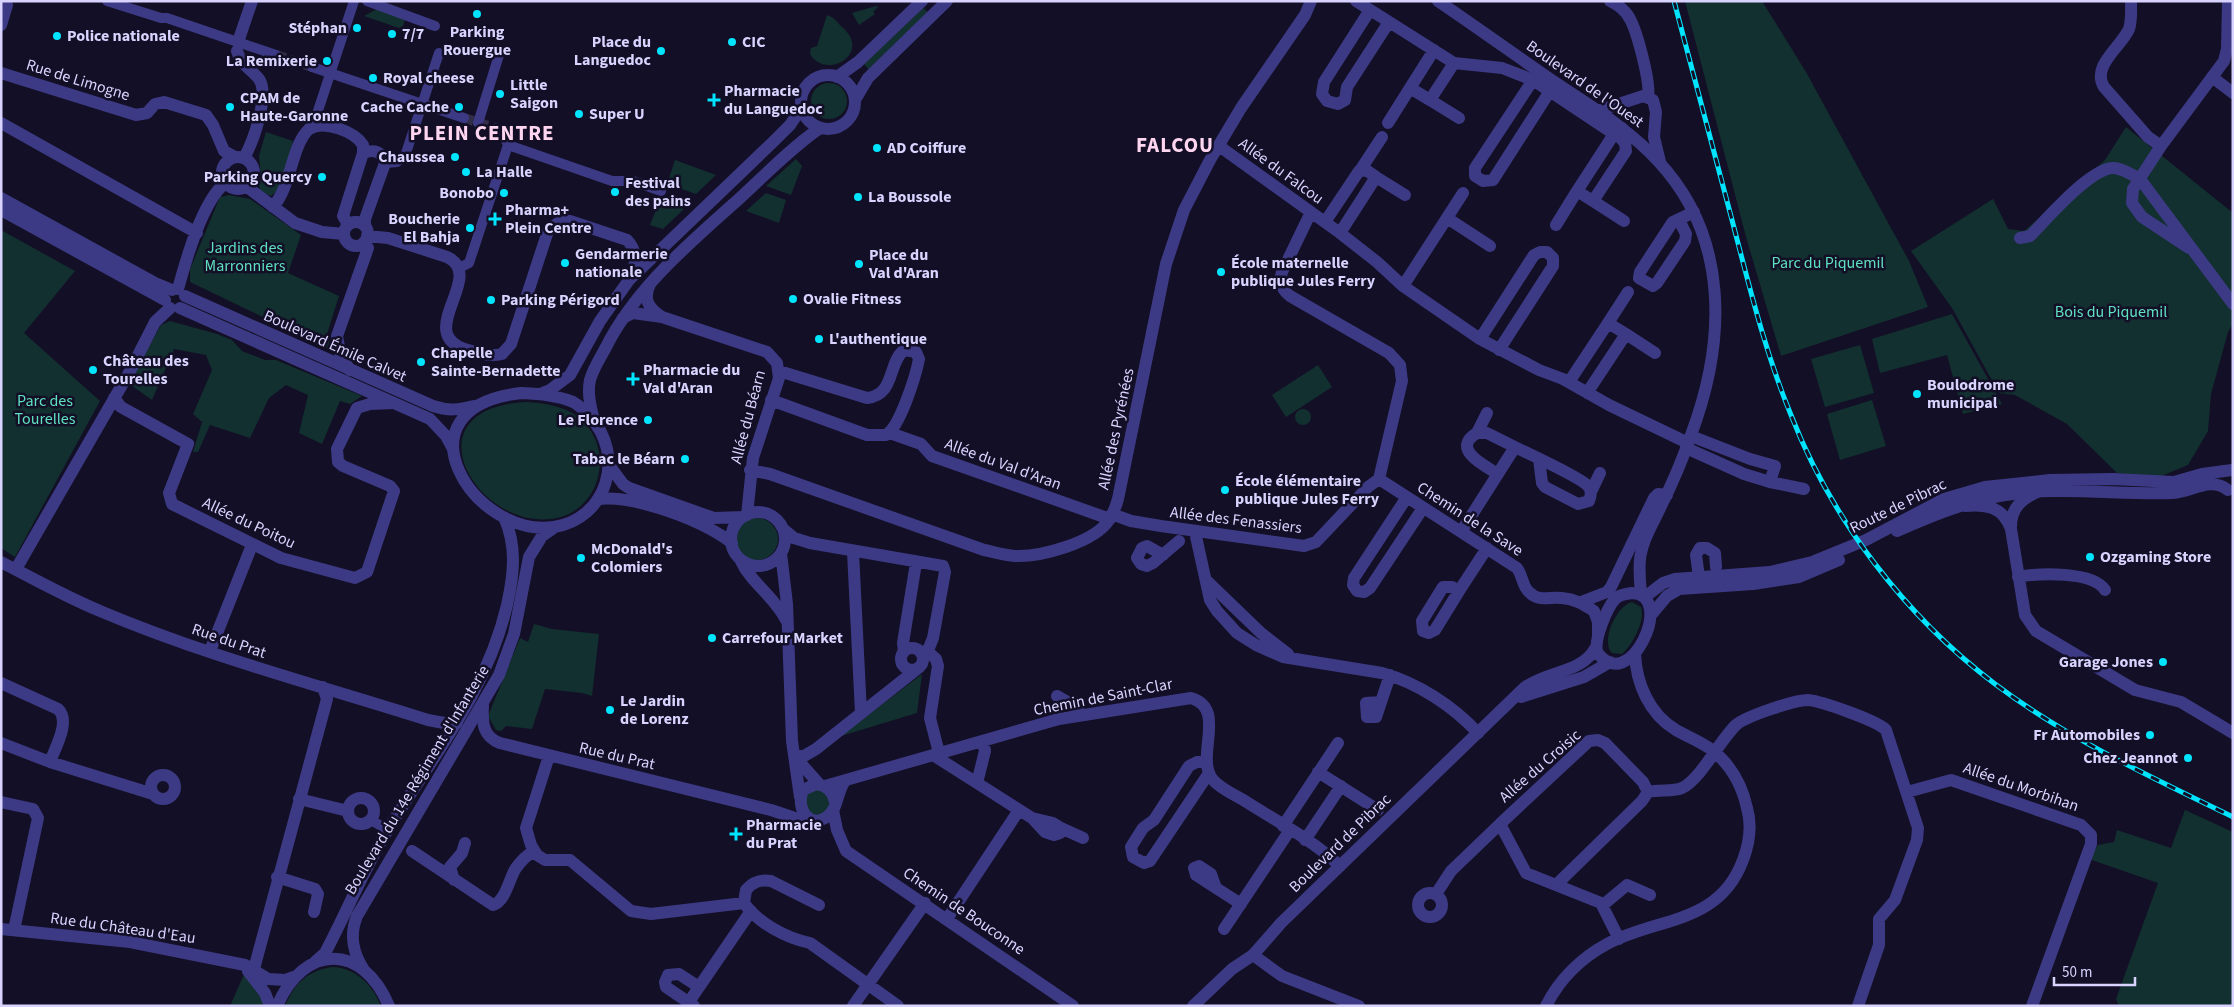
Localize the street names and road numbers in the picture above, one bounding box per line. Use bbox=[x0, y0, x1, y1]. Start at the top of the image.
street label: Boulevard de l'Ouest bbox=[1522, 35, 1649, 133]
street label: Rue de Limogne bbox=[23, 54, 133, 106]
street label: Allée du Falcou bbox=[1234, 133, 1328, 209]
street label: Boulevard Émile Calvet bbox=[260, 305, 410, 388]
street label: Allée des Pyrénées bbox=[1092, 366, 1140, 492]
street label: Allée du Béarn bbox=[725, 368, 771, 466]
street label: Allée du Val d'Aran bbox=[942, 433, 1064, 495]
street label: Route de Pibrac bbox=[1846, 473, 1950, 539]
street label: Chemin de la Save bbox=[1413, 476, 1527, 562]
street label: Allée du Poitou bbox=[199, 492, 299, 554]
street label: Allée des Fenassiers bbox=[1169, 501, 1303, 539]
street label: Rue du Prat bbox=[189, 618, 270, 664]
street label: Boulevard du 14e Régiment d'Infanterie bbox=[340, 661, 495, 899]
street label: Chemin de Saint-Clar bbox=[1032, 673, 1175, 721]
street label: Allée du Croisic bbox=[1494, 724, 1586, 808]
street label: Rue du Prat bbox=[577, 737, 658, 776]
street label: Allée du Morbihan bbox=[1960, 757, 2082, 817]
street label: Boulevard de Pibrac bbox=[1284, 789, 1396, 897]
street label: Chemin de Bouconne bbox=[899, 862, 1029, 960]
street label: Rue du Château d'Eau bbox=[49, 907, 197, 949]

